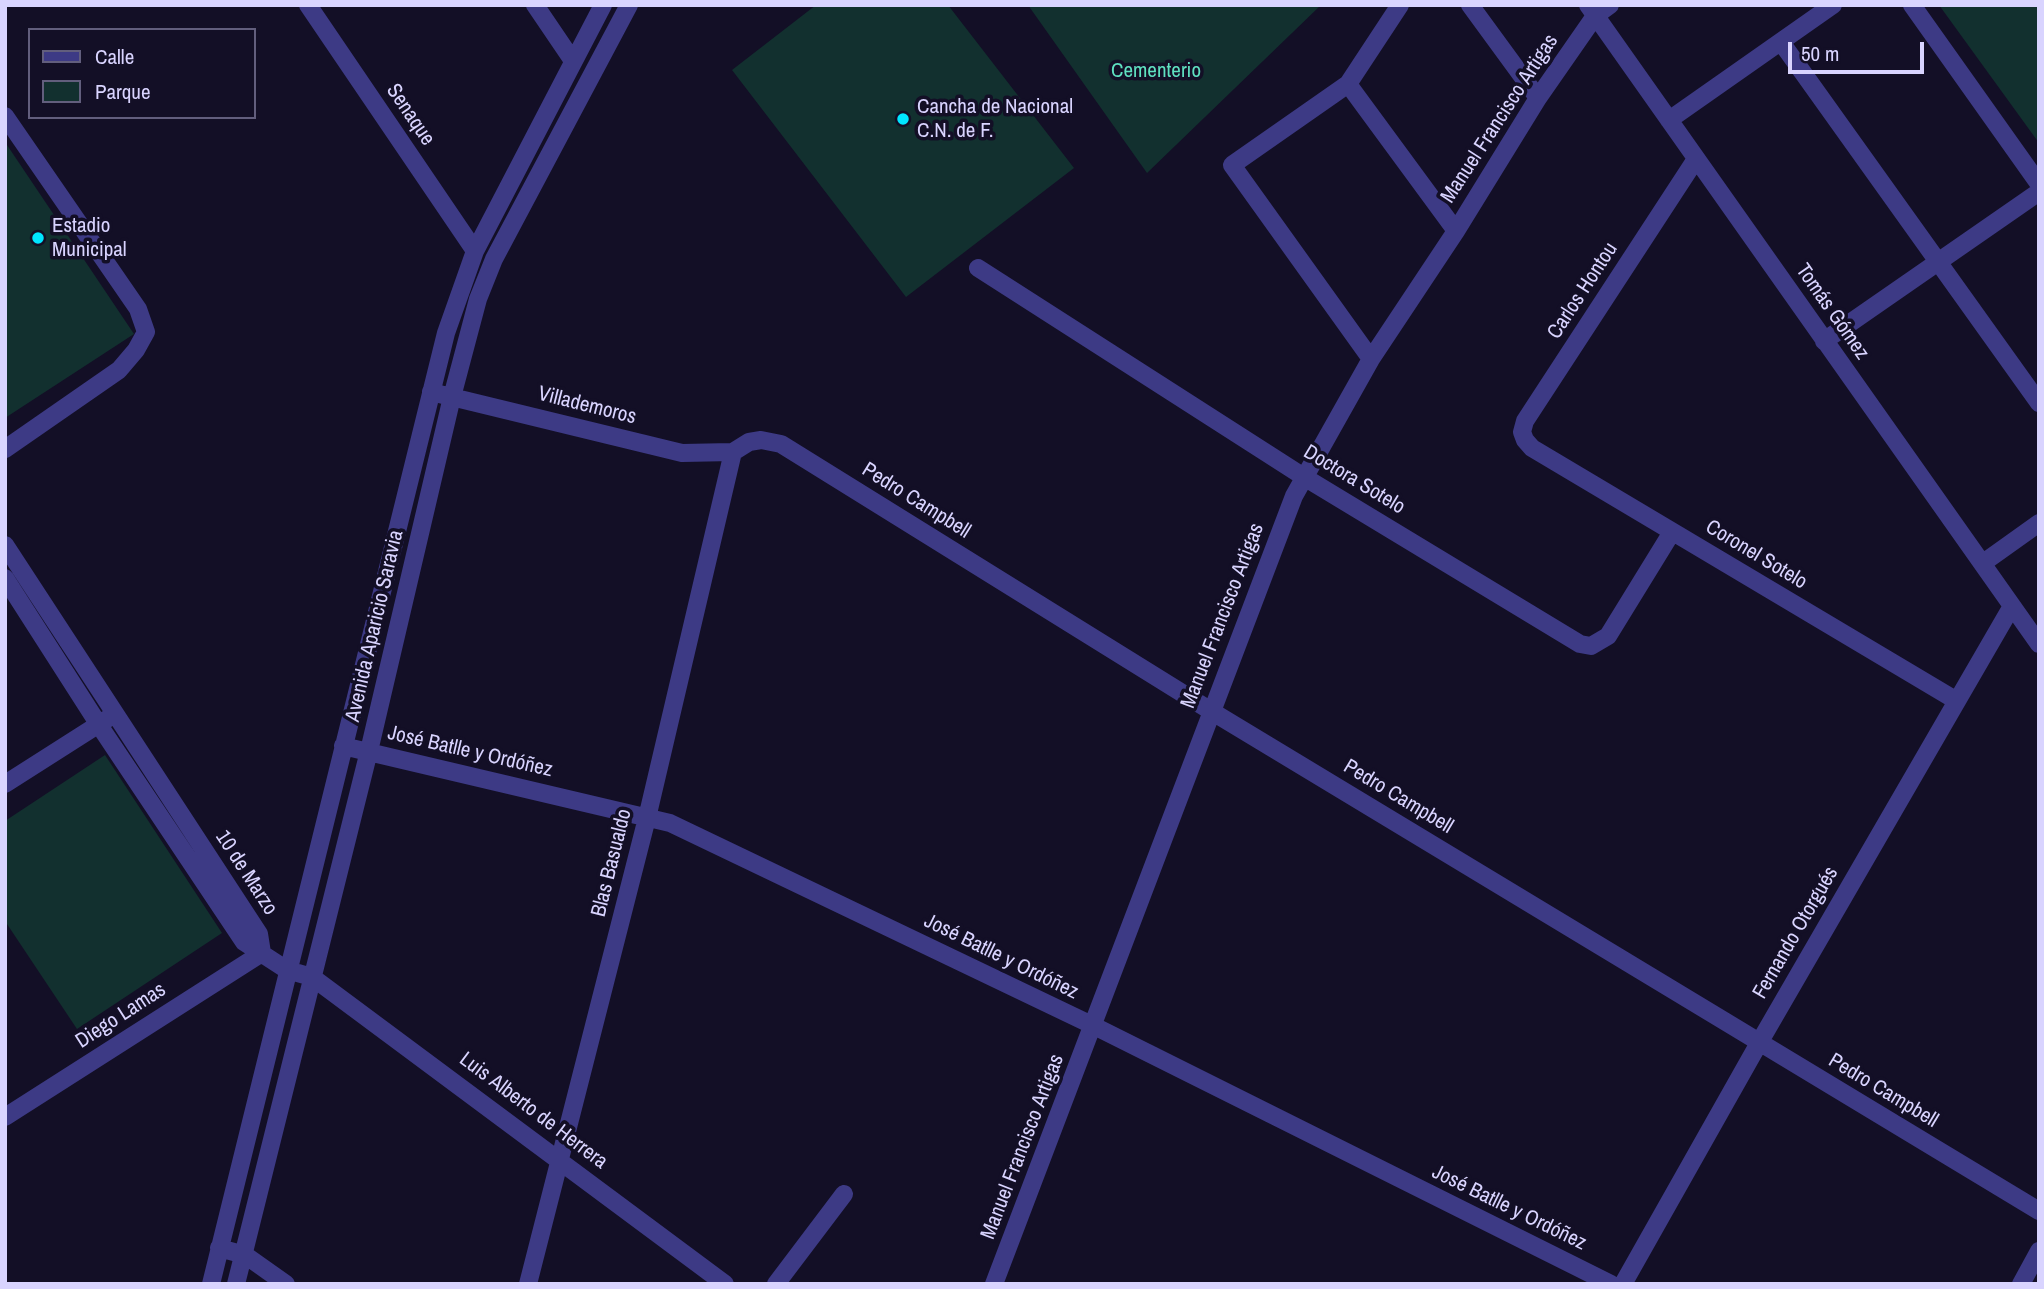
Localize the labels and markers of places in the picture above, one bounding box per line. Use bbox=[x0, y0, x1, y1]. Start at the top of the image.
place label: Cancha de Nacional C.N. de F. bbox=[917, 94, 1073, 144]
marker: Cancha de Nacional C.N. de F. bbox=[895, 111, 911, 127]
place label: Estadio Municipal bbox=[52, 213, 127, 263]
marker: Estadio Municipal bbox=[30, 230, 46, 246]

